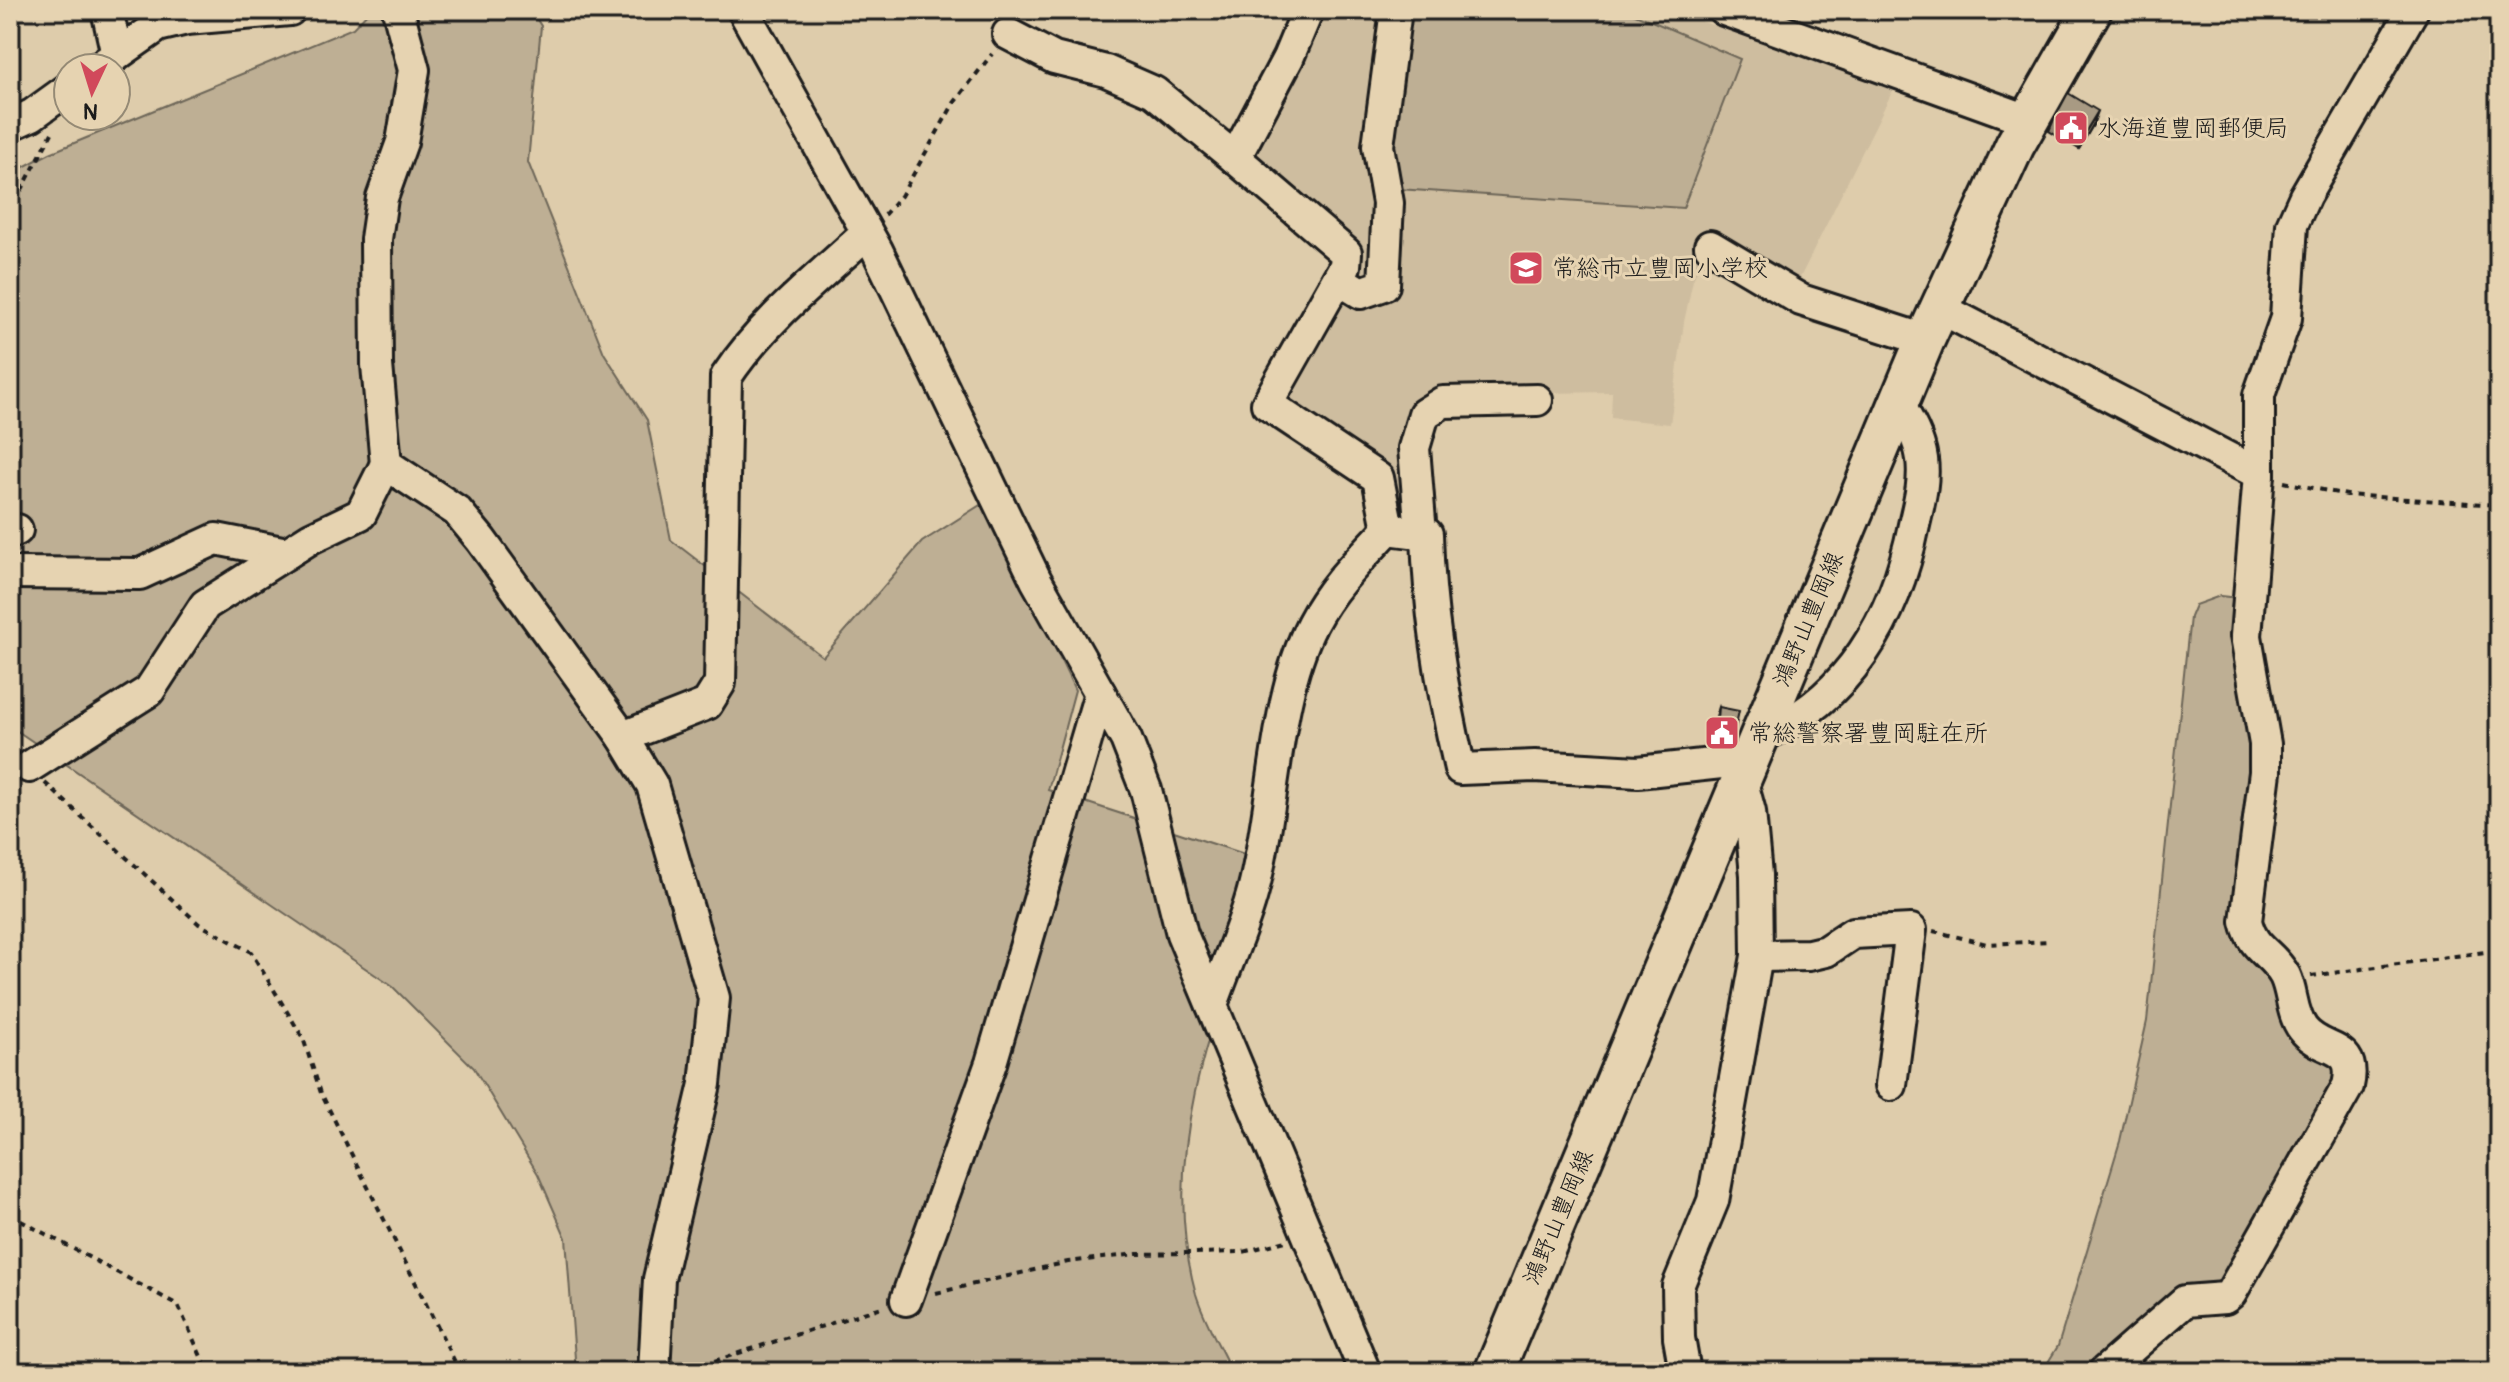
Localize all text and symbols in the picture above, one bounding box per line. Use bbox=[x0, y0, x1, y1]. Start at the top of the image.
north arrow bbox=[52, 52, 132, 132]
text: N bbox=[82, 96, 99, 125]
public building icon: 水海道豊岡郵便局 bbox=[2052, 109, 2090, 147]
place label: 水海道豊岡郵便局 bbox=[2097, 114, 2289, 143]
school or university icon: 常総市立豊岡小学校 bbox=[1507, 249, 1545, 287]
place label: 常総市立豊岡小学校 bbox=[1552, 254, 1768, 283]
street label: 鴻野山豊岡線 bbox=[1767, 547, 1850, 691]
public building icon: 常総警察署豊岡駐在所 bbox=[1703, 714, 1741, 752]
place label: 常総警察署豊岡駐在所 bbox=[1748, 719, 1988, 748]
street label: 鴻野山豊岡線 bbox=[1517, 1145, 1600, 1289]

